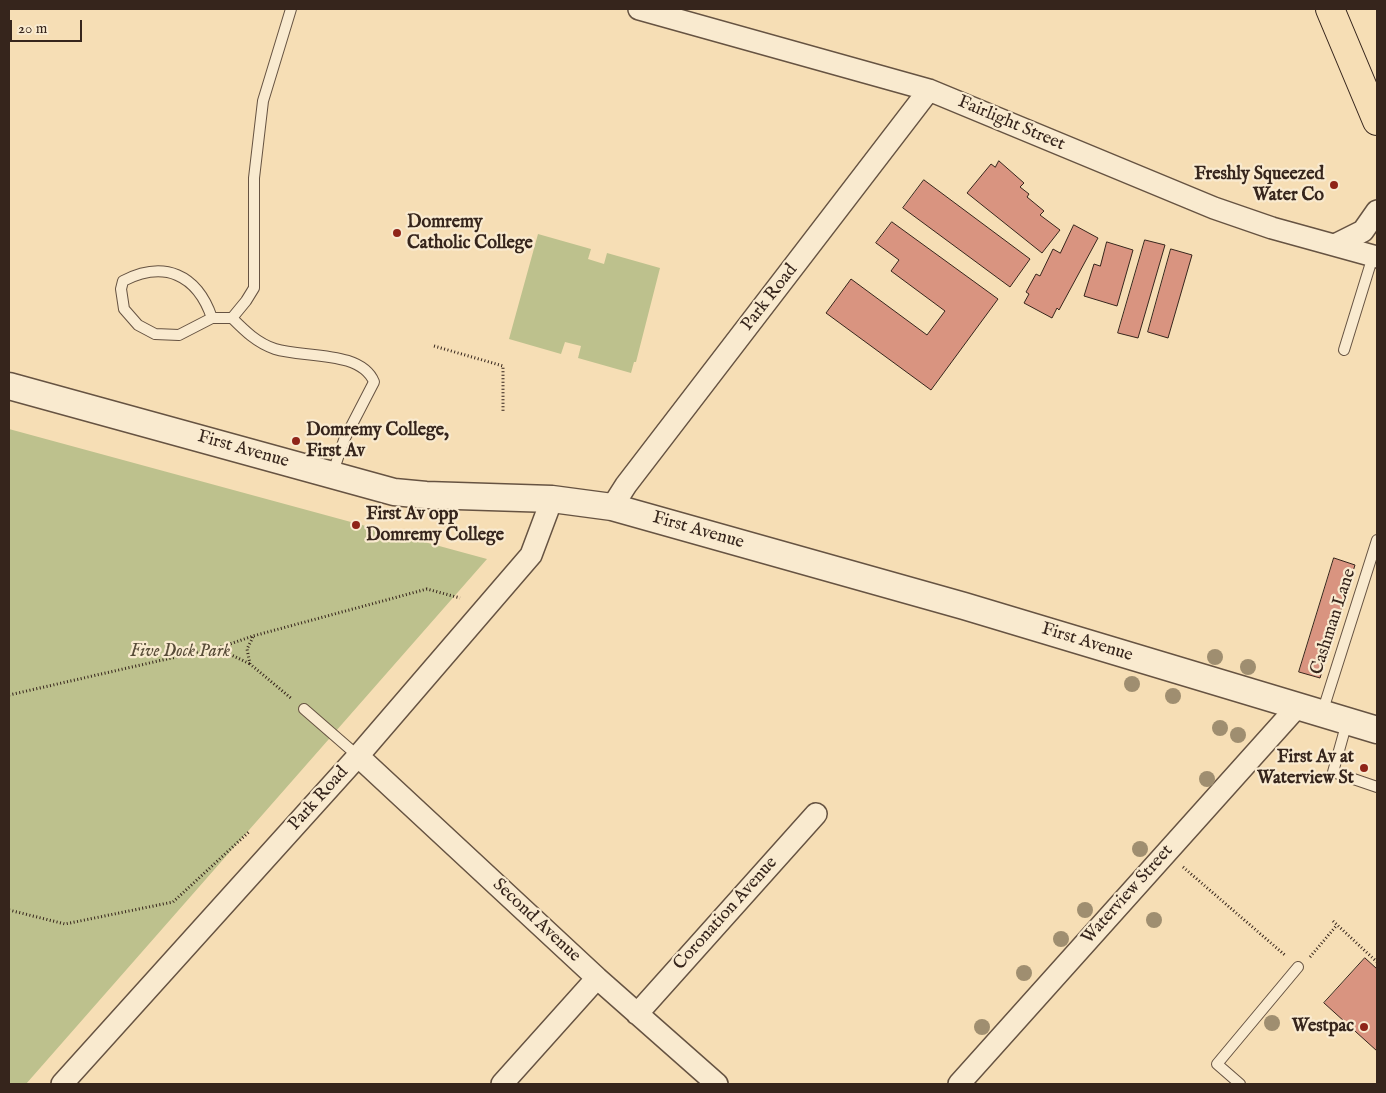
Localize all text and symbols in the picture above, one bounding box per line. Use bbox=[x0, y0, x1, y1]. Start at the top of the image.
scale bar bbox=[12, 10, 85, 42]
text: 20 m bbox=[18, 19, 47, 38]
street label: Fairlight Street bbox=[954, 92, 1068, 156]
place label: Freshly Squeezed Water Co bbox=[1194, 164, 1324, 206]
marker: Freshly Squeezed Water Co bbox=[1328, 179, 1340, 191]
place label: Domremy Catholic College bbox=[407, 212, 533, 254]
marker: Domremy Catholic College bbox=[391, 227, 403, 239]
street label: Park Road bbox=[737, 260, 803, 336]
place label: Domremy College, First Av bbox=[306, 420, 449, 462]
street label: First Avenue bbox=[195, 427, 291, 473]
marker: Domremy College, First Av bbox=[290, 435, 302, 447]
place label: First Av opp Domremy College bbox=[366, 504, 504, 546]
street label: First Avenue bbox=[650, 508, 746, 554]
marker: First Av opp Domremy College bbox=[350, 519, 362, 531]
street label: Cashman Lane bbox=[1307, 566, 1361, 678]
street label: First Avenue bbox=[1039, 619, 1135, 667]
park label: Five Dock Park bbox=[130, 641, 230, 663]
place label: First Av at Waterview St bbox=[1257, 747, 1354, 790]
street label: Park Road bbox=[285, 762, 353, 836]
marker: First Av at Waterview St bbox=[1358, 762, 1370, 774]
street label: Waterview Street bbox=[1078, 841, 1178, 949]
street label: Coronation Avenue bbox=[669, 853, 783, 975]
street label: Second Avenue bbox=[487, 875, 585, 967]
place label: Westpac bbox=[1292, 1016, 1354, 1038]
marker: Westpac bbox=[1358, 1021, 1370, 1033]

